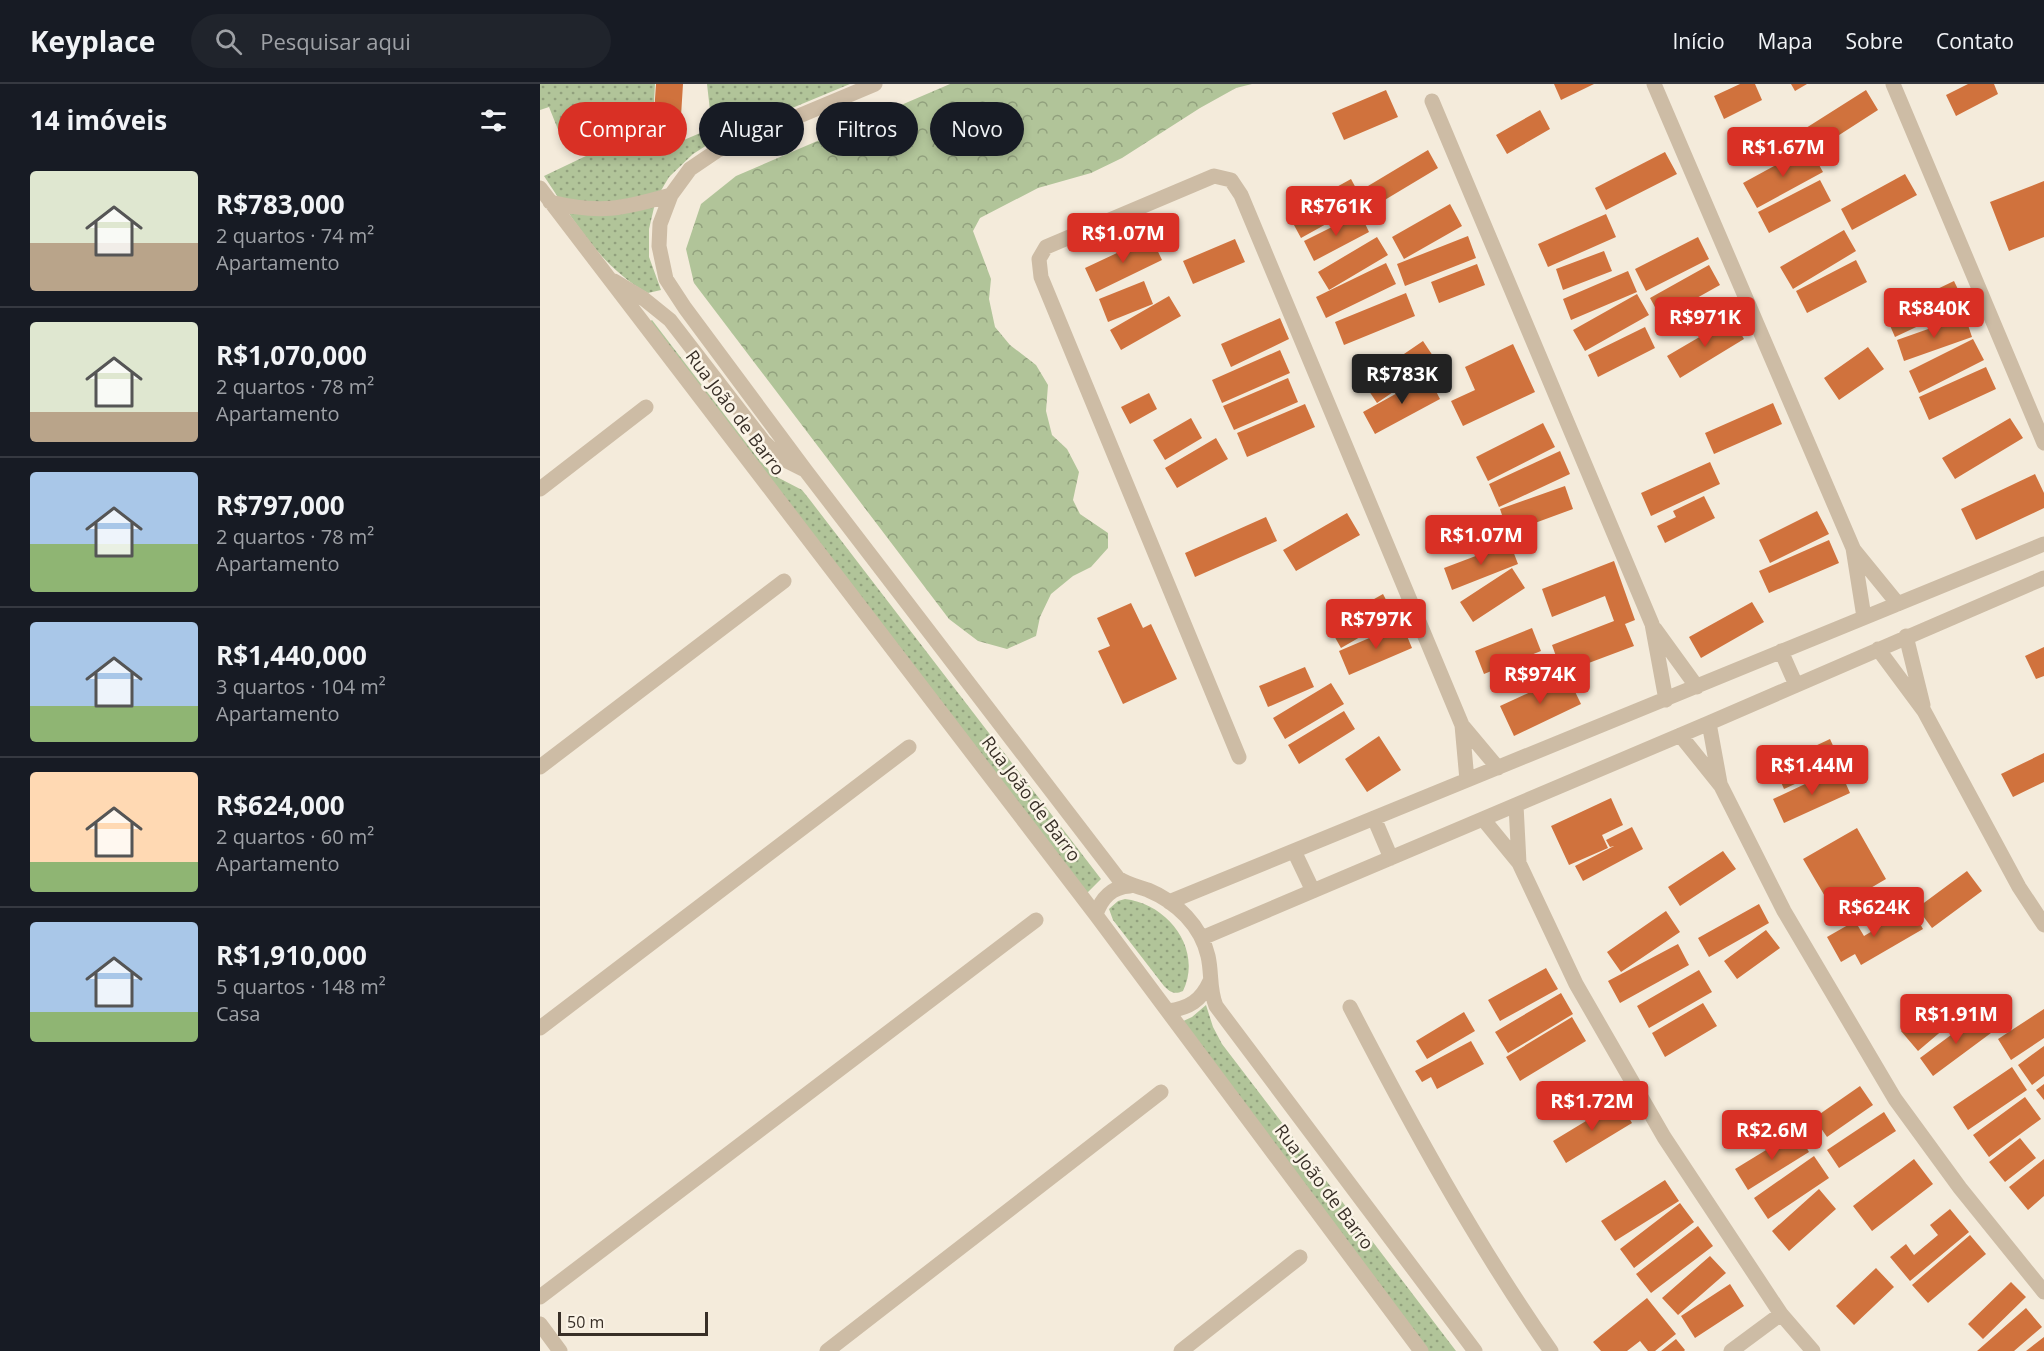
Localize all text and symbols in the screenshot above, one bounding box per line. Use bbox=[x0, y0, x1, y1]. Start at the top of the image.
search box bbox=[191, 14, 611, 68]
text: Keyplace bbox=[30, 22, 155, 60]
icon: search bbox=[212, 25, 245, 58]
text: Pesquisar aqui bbox=[260, 26, 411, 56]
text: Início bbox=[1672, 27, 1725, 55]
text: Mapa bbox=[1758, 27, 1813, 55]
text: Sobre bbox=[1846, 27, 1903, 55]
text: Contato bbox=[1936, 27, 2014, 55]
text: 14 imóveis bbox=[30, 102, 167, 138]
chip: Comprar bbox=[558, 102, 687, 156]
chip: Alugar bbox=[699, 102, 804, 156]
chip: Filtros bbox=[816, 102, 918, 156]
chip: Novo bbox=[930, 102, 1024, 156]
icon: filters bbox=[477, 104, 510, 137]
pin: R$1.67M bbox=[1728, 127, 1838, 178]
text: R$1.67M bbox=[1741, 133, 1825, 160]
text: R$783,000 bbox=[216, 186, 345, 222]
pin: R$761K bbox=[1287, 186, 1385, 237]
text: R$761K bbox=[1300, 192, 1372, 219]
icon: home bbox=[78, 195, 150, 267]
pin: R$1.07M bbox=[1068, 213, 1178, 264]
text: R$1.07M bbox=[1081, 219, 1165, 246]
text: 2 quartos · 74 m² bbox=[216, 222, 374, 249]
text: Apartamento bbox=[216, 249, 340, 276]
pin: R$840K bbox=[1885, 288, 1983, 339]
text: R$840K bbox=[1898, 294, 1970, 321]
pin: R$971K bbox=[1656, 297, 1754, 348]
text: R$971K bbox=[1669, 303, 1741, 330]
text: R$1,070,000 bbox=[216, 337, 367, 373]
street label: Rua João de Barro bbox=[681, 345, 791, 480]
icon: home bbox=[78, 346, 150, 418]
pin: R$783K bbox=[1353, 354, 1451, 405]
text: R$783K bbox=[1366, 360, 1438, 387]
text: 2 quartos · 78 m² bbox=[216, 373, 374, 400]
text: Apartamento bbox=[216, 400, 340, 427]
text: R$797,000 bbox=[216, 487, 345, 523]
icon: home bbox=[78, 496, 150, 568]
pin: R$1.07M bbox=[1426, 515, 1536, 566]
text: R$1.07M bbox=[1439, 521, 1523, 548]
text: 2 quartos · 78 m² bbox=[216, 523, 374, 550]
text: Apartamento bbox=[216, 550, 340, 577]
pin: R$797K bbox=[1327, 599, 1425, 650]
text: R$797K bbox=[1340, 605, 1412, 632]
text: R$1,440,000 bbox=[216, 637, 367, 673]
icon: home bbox=[78, 646, 150, 718]
pin: R$974K bbox=[1491, 654, 1589, 705]
text: R$974K bbox=[1504, 660, 1576, 687]
text: 3 quartos · 104 m² bbox=[216, 673, 386, 700]
text: Apartamento bbox=[216, 700, 340, 727]
street label: Rua João de Barro bbox=[977, 731, 1087, 866]
pin: R$1.44M bbox=[1757, 745, 1867, 796]
text: R$1.44M bbox=[1770, 751, 1854, 778]
text: R$624,000 bbox=[216, 787, 345, 823]
icon: home bbox=[78, 796, 150, 868]
text: 2 quartos · 60 m² bbox=[216, 823, 374, 850]
text: Apartamento bbox=[216, 850, 340, 877]
pin: R$624K bbox=[1825, 887, 1923, 938]
text: R$624K bbox=[1838, 893, 1910, 920]
text: R$1,910,000 bbox=[216, 937, 367, 973]
icon: home bbox=[78, 946, 150, 1018]
text: 5 quartos · 148 m² bbox=[216, 973, 386, 1000]
pin: R$1.91M bbox=[1901, 994, 2011, 1045]
text: Casa bbox=[216, 1000, 260, 1027]
text: R$1.91M bbox=[1914, 1000, 1998, 1027]
pin: R$1.72M bbox=[1537, 1081, 1647, 1132]
text: R$1.72M bbox=[1550, 1087, 1634, 1114]
pin: R$2.6M bbox=[1723, 1110, 1821, 1161]
text: R$2.6M bbox=[1736, 1116, 1808, 1143]
street label: Rua João de Barro bbox=[1270, 1119, 1380, 1254]
scale bar bbox=[558, 1309, 708, 1336]
text: 50 m bbox=[567, 1311, 604, 1333]

